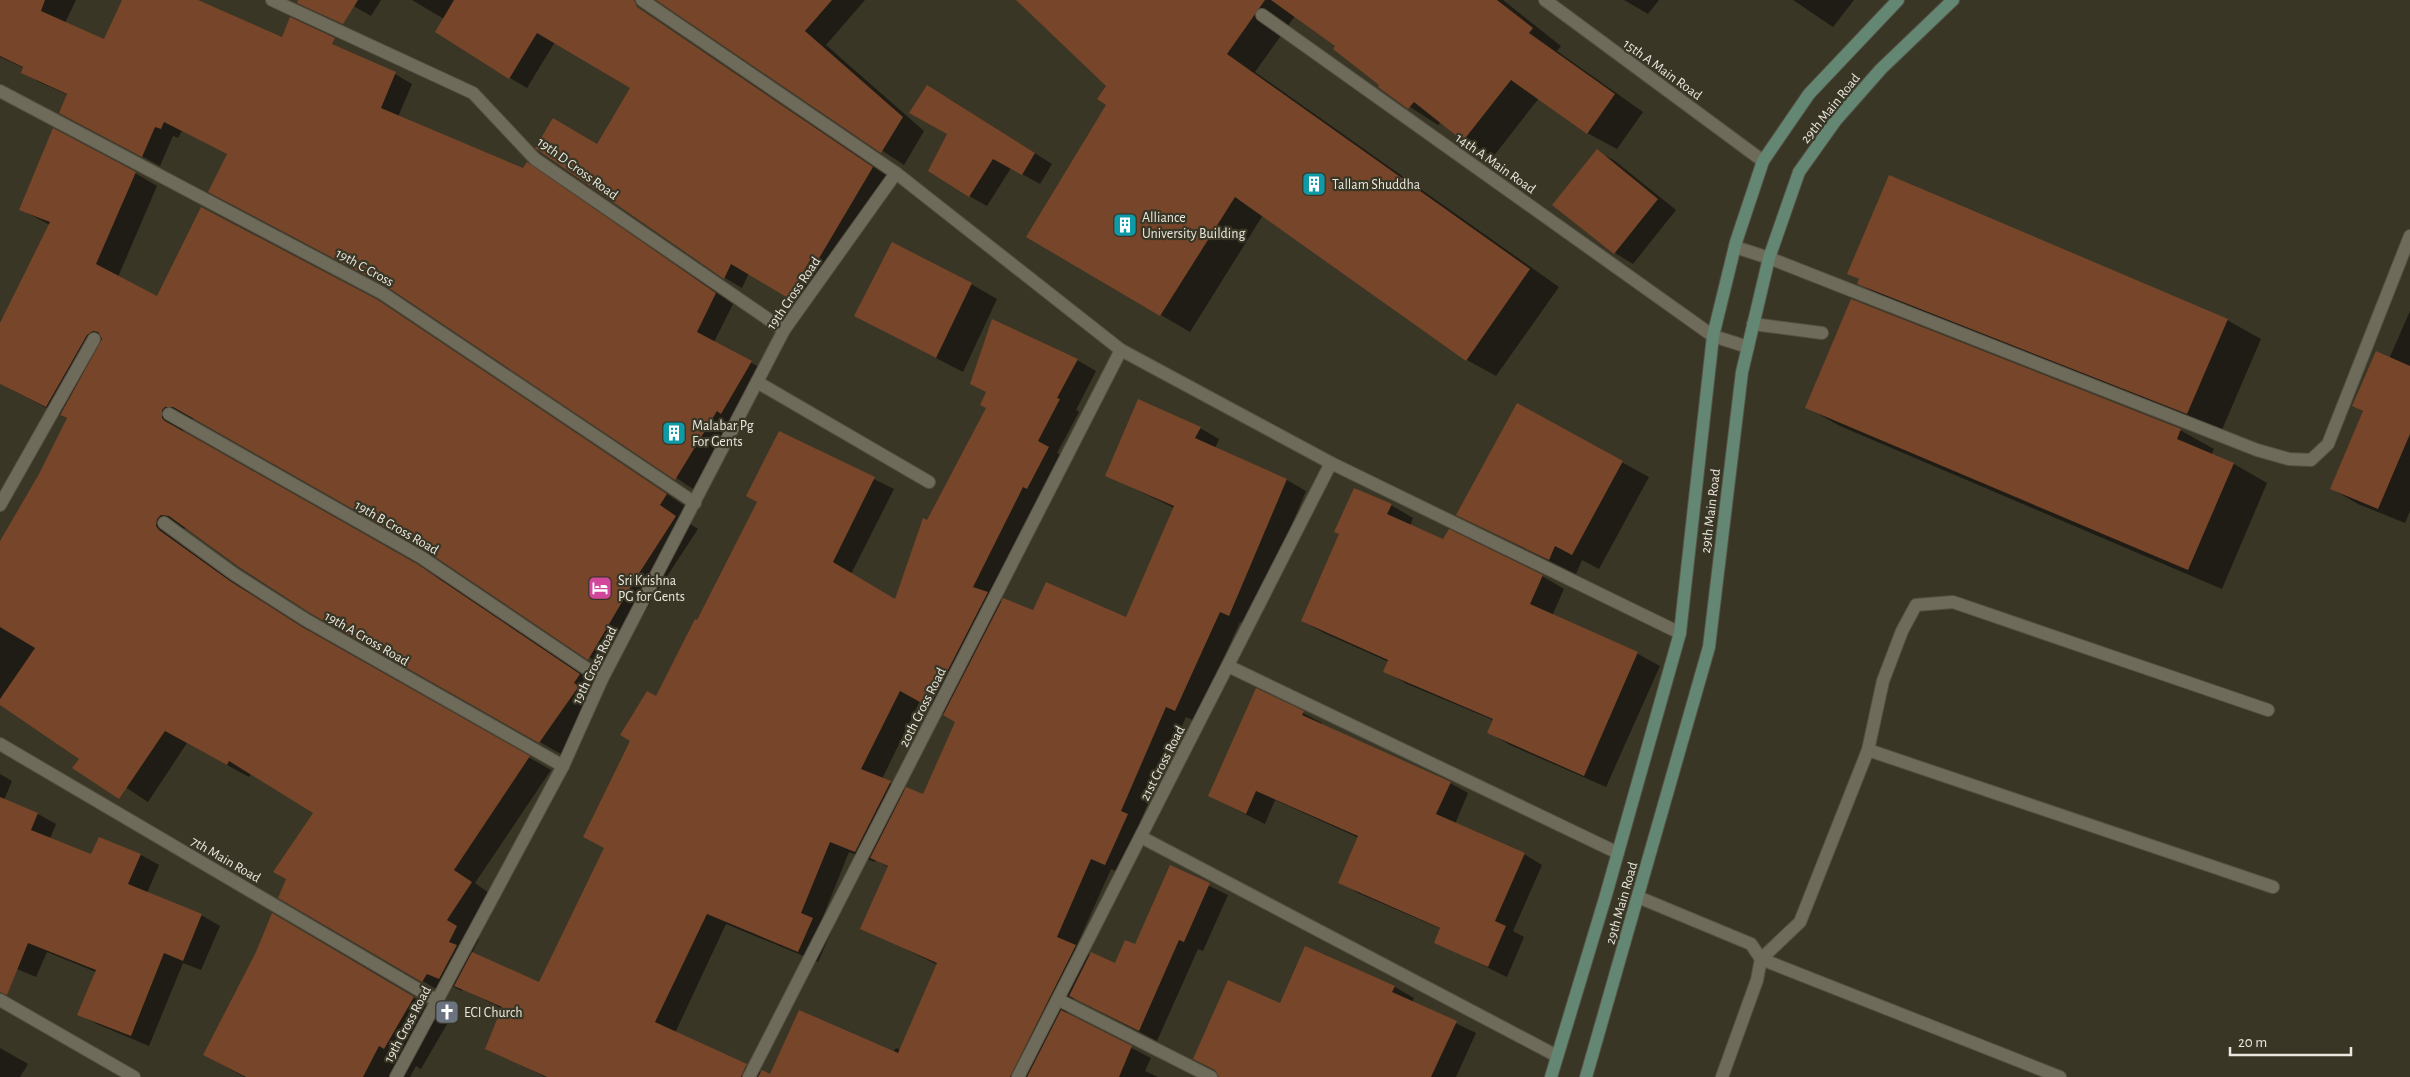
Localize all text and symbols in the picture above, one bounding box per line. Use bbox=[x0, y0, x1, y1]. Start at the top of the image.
street label: 15th A Main Road bbox=[1621, 37, 1704, 103]
street label: 29th Main Road bbox=[1799, 71, 1863, 146]
street label: 14th A Main Road bbox=[1453, 131, 1538, 197]
street label: 19th D Cross Road bbox=[535, 135, 620, 203]
building icon: Tallam Shuddha bbox=[1301, 171, 1327, 197]
place label: Tallam Shuddha bbox=[1332, 178, 1421, 192]
place label: Alliance University Building bbox=[1142, 211, 1245, 241]
building icon: Alliance University Building bbox=[1112, 212, 1138, 238]
street label: 19th C Cross bbox=[333, 246, 396, 289]
street label: 19th Cross Road bbox=[764, 255, 823, 332]
place label: Malabar Pg For Gents bbox=[692, 419, 754, 449]
building icon: Malabar Pg For Gents bbox=[661, 420, 687, 446]
street label: 29th Main Road bbox=[1699, 468, 1723, 554]
street label: 19th B Cross Road bbox=[352, 498, 441, 557]
place label: Sri Krishna PG for Gents bbox=[618, 574, 685, 604]
hotel icon: Sri Krishna PG for Gents bbox=[587, 575, 613, 601]
street label: 19th A Cross Road bbox=[322, 609, 411, 669]
street label: 19th Cross Road bbox=[570, 624, 620, 706]
street label: 20th Cross Road bbox=[897, 666, 949, 749]
street label: 21st Cross Road bbox=[1138, 724, 1188, 803]
street label: 7th Main Road bbox=[188, 834, 263, 885]
street label: 29th Main Road bbox=[1603, 860, 1640, 946]
street label: 19th Cross Road bbox=[382, 984, 434, 1065]
church icon: ECI Church bbox=[434, 999, 460, 1025]
place label: ECI Church bbox=[464, 1006, 523, 1020]
scale bar bbox=[2230, 1024, 2351, 1056]
text: 20 m bbox=[2238, 1035, 2267, 1050]

